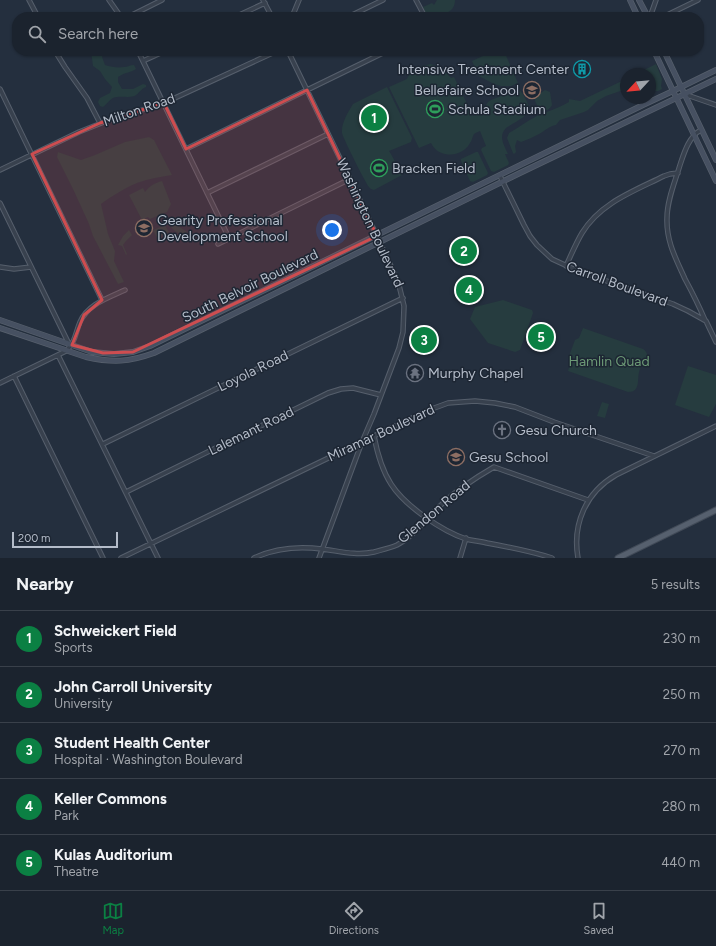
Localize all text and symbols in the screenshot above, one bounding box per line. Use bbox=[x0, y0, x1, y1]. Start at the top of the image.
search box bbox=[12, 12, 704, 56]
icon: search bbox=[26, 23, 48, 45]
text: Search here bbox=[58, 25, 138, 43]
building icon: Intensive Treatment Center bbox=[572, 59, 592, 79]
place label: Intensive Treatment Center bbox=[398, 61, 569, 78]
north arrow bbox=[620, 68, 656, 104]
school or university icon: Bellefaire School bbox=[522, 80, 542, 100]
place label: Bellefaire School bbox=[414, 82, 519, 99]
street label: Milton Road bbox=[101, 90, 177, 130]
sports icon: Schula Stadium bbox=[425, 99, 445, 119]
place label: Schula Stadium bbox=[448, 101, 546, 118]
pin: 1 bbox=[361, 103, 387, 133]
street label: Washington Boulevard bbox=[333, 156, 407, 290]
sports icon: Bracken Field bbox=[369, 158, 389, 178]
place label: Bracken Field bbox=[392, 160, 475, 177]
place label: Gearity Professional Development School bbox=[157, 212, 288, 245]
school or university icon: Gearity Professional Development School bbox=[134, 218, 154, 238]
your location bbox=[322, 220, 342, 240]
pin: 2 bbox=[451, 236, 477, 266]
street label: South Belvoir Boulevard bbox=[179, 246, 321, 326]
street label: Carroll Boulevard bbox=[564, 258, 670, 310]
pin: 4 bbox=[456, 275, 482, 305]
pin: 5 bbox=[528, 322, 554, 352]
pin: 3 bbox=[411, 325, 437, 355]
street label: Loyola Road bbox=[215, 347, 291, 395]
park label: Hamlin Quad bbox=[568, 353, 650, 370]
temple icon: Murphy Chapel bbox=[405, 363, 425, 383]
place label: Murphy Chapel bbox=[428, 365, 523, 382]
street label: Miramar Boulevard bbox=[325, 401, 437, 465]
street label: Lalemant Road bbox=[205, 403, 297, 459]
church icon: Gesu Church bbox=[492, 420, 512, 440]
place label: Gesu Church bbox=[515, 422, 597, 439]
school or university icon: Gesu School bbox=[446, 447, 466, 467]
place label: Gesu School bbox=[469, 449, 548, 466]
street label: Glendon Road bbox=[394, 477, 474, 547]
scale bar bbox=[12, 530, 118, 549]
text: 200 m bbox=[18, 532, 50, 545]
text: Nearby bbox=[16, 574, 74, 594]
text: 5 results bbox=[651, 577, 700, 592]
text: Schweickert Field bbox=[54, 622, 177, 640]
text: 1 bbox=[26, 631, 32, 646]
text: 230 m bbox=[663, 631, 700, 646]
text: Sports bbox=[54, 640, 93, 655]
text: John Carroll University bbox=[54, 678, 212, 696]
text: 2 bbox=[25, 687, 33, 702]
text: 250 m bbox=[663, 687, 700, 702]
text: University bbox=[54, 696, 112, 711]
text: Student Health Center bbox=[54, 734, 210, 752]
text: 3 bbox=[25, 743, 33, 758]
text: 270 m bbox=[663, 743, 700, 758]
text: Hospital · Washington Boulevard bbox=[54, 752, 243, 767]
text: Keller Commons bbox=[54, 790, 167, 808]
text: 4 bbox=[25, 799, 33, 814]
text: 280 m bbox=[662, 799, 700, 814]
text: Park bbox=[54, 808, 79, 823]
text: Kulas Auditorium bbox=[54, 846, 173, 864]
text: 5 bbox=[25, 855, 33, 870]
text: 440 m bbox=[661, 855, 700, 870]
text: Theatre bbox=[54, 864, 99, 879]
tab: Map bbox=[102, 900, 124, 937]
tab: Directions bbox=[329, 900, 379, 937]
tab: Saved bbox=[583, 900, 614, 937]

